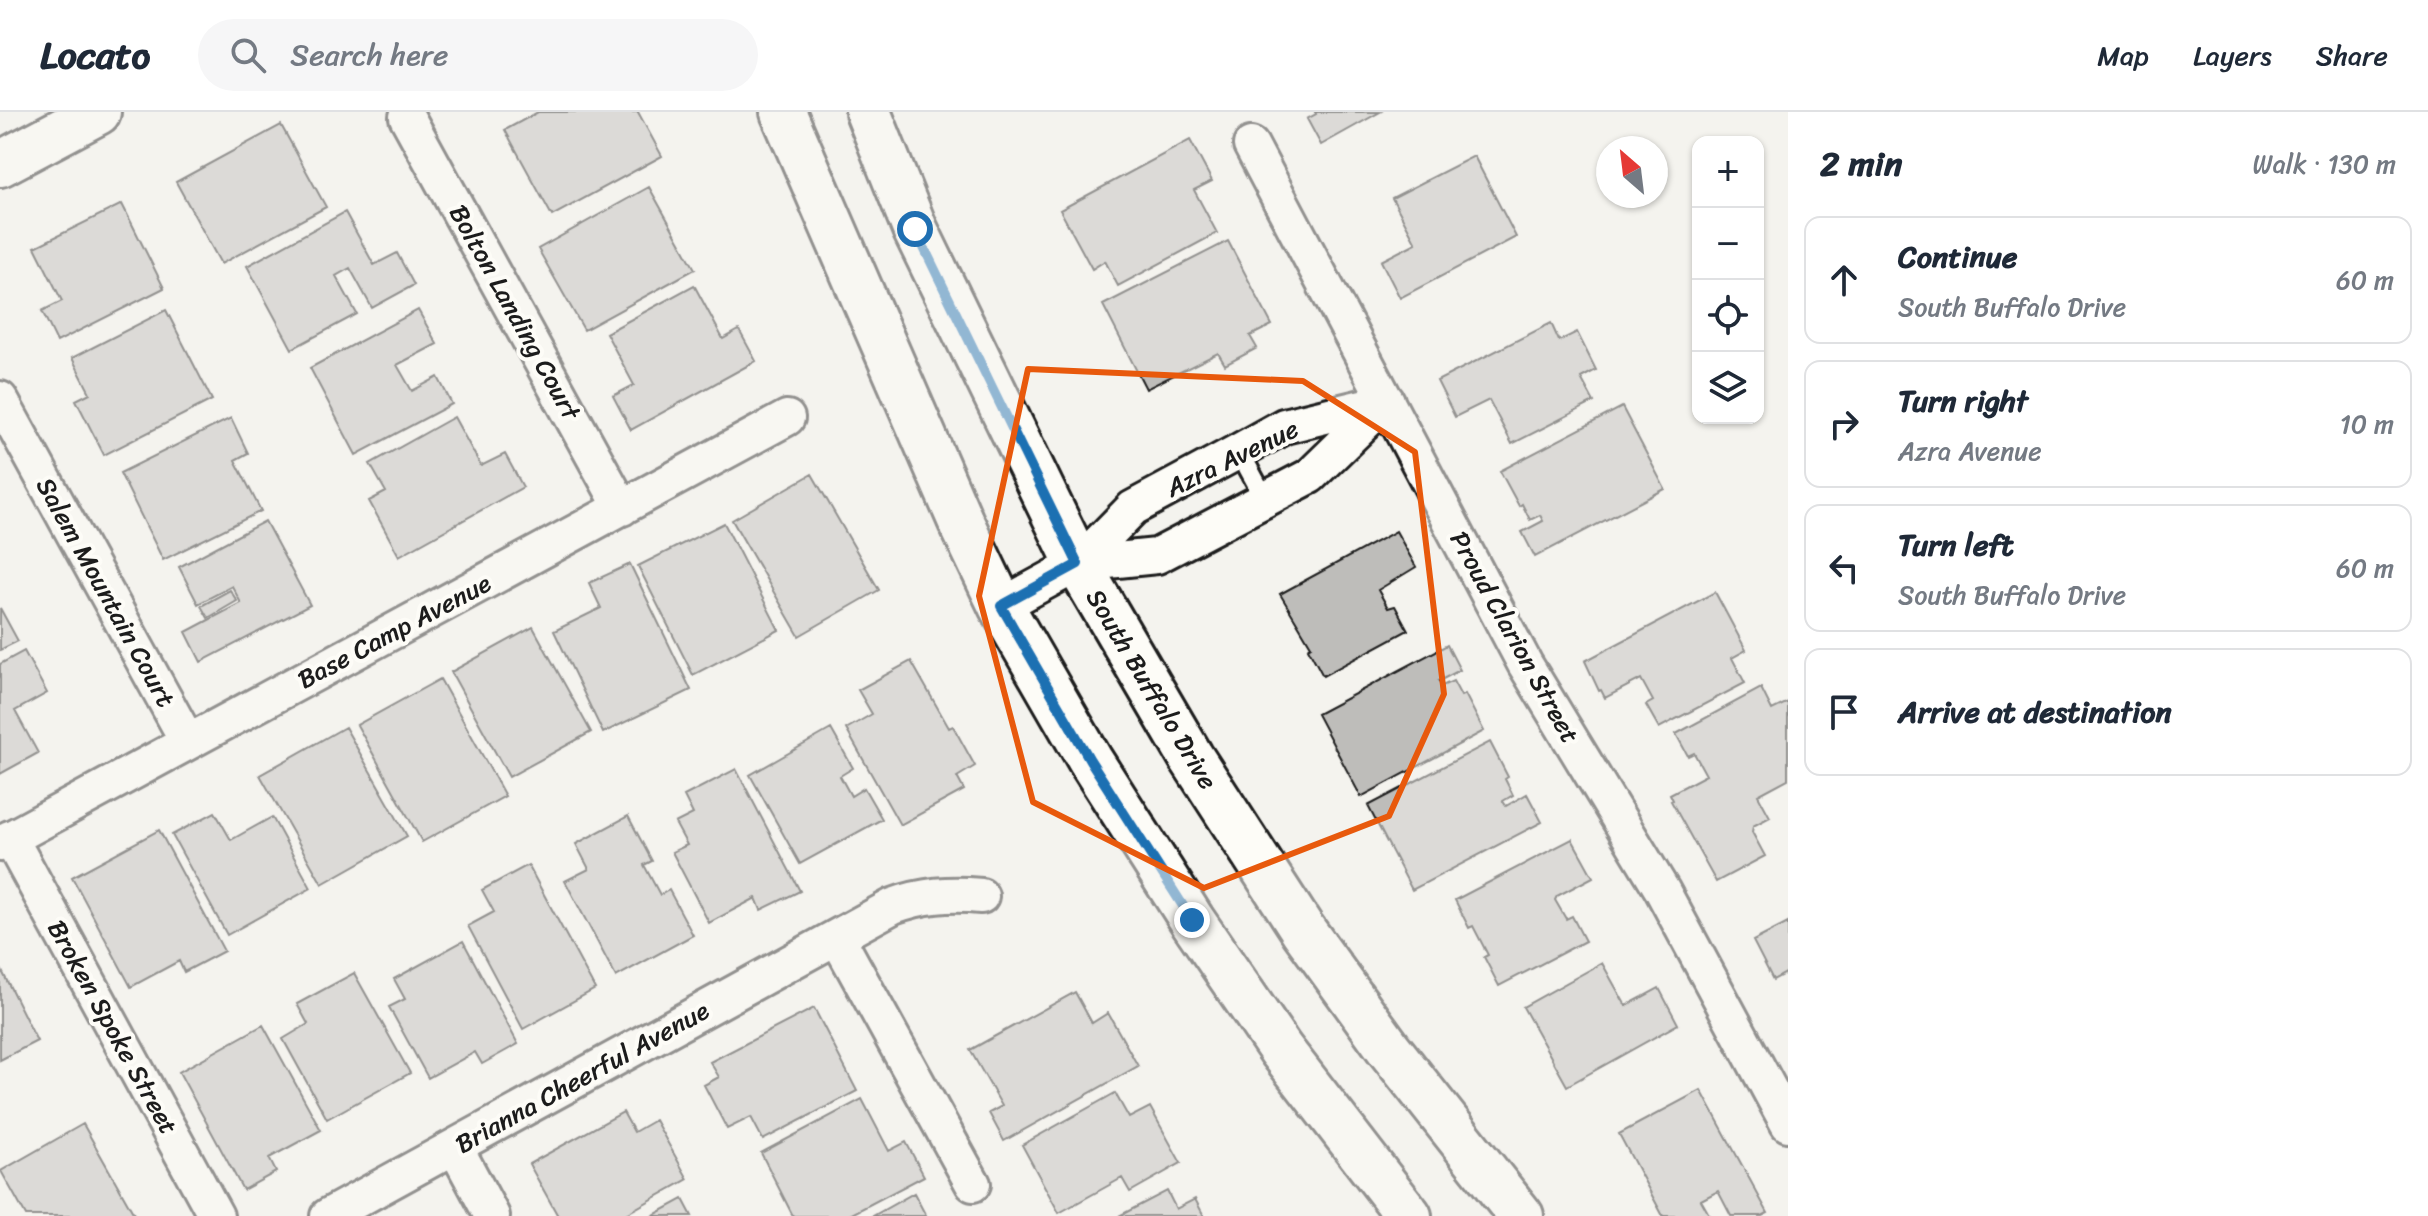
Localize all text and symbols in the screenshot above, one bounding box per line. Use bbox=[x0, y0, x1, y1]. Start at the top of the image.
search box bbox=[198, 19, 758, 91]
text: Locato bbox=[40, 22, 150, 89]
text: Search here bbox=[290, 28, 448, 82]
text: Map bbox=[2097, 31, 2149, 80]
text: Layers bbox=[2193, 31, 2272, 80]
text: Share bbox=[2316, 31, 2388, 80]
icon: search bbox=[226, 33, 270, 77]
text: 2 min bbox=[1820, 134, 1902, 194]
north arrow bbox=[1596, 136, 1668, 208]
map controls bbox=[1692, 136, 1764, 424]
button: + bbox=[1692, 136, 1764, 208]
text: Walk · 130 m bbox=[2253, 141, 2396, 187]
street label: Bolton Landing Court bbox=[436, 195, 594, 430]
button: − bbox=[1692, 208, 1764, 280]
route start bbox=[897, 211, 933, 247]
text: Continue bbox=[1898, 230, 2017, 284]
text: 60 m bbox=[2336, 257, 2394, 303]
icon: ahead bbox=[1822, 258, 1866, 302]
button: locate bbox=[1692, 280, 1764, 352]
text: South Buffalo Drive bbox=[1898, 284, 2126, 330]
button: layers bbox=[1692, 352, 1764, 424]
text: Turn right bbox=[1898, 374, 2028, 428]
text: 10 m bbox=[2340, 401, 2394, 447]
icon: right bbox=[1822, 402, 1866, 446]
street label: Azra Avenue bbox=[1157, 406, 1307, 511]
text: Azra Avenue bbox=[1898, 428, 2042, 474]
street label: Salem Mountain Court bbox=[23, 468, 189, 716]
text: Turn left bbox=[1898, 518, 2014, 572]
street label: Proud Clarion Street bbox=[1437, 522, 1593, 752]
text: 60 m bbox=[2336, 545, 2394, 591]
icon: left bbox=[1822, 546, 1866, 590]
street label: Base Camp Avenue bbox=[289, 560, 500, 702]
text: South Buffalo Drive bbox=[1898, 572, 2126, 618]
street label: South Buffalo Drive bbox=[1074, 579, 1230, 799]
text: Arrive at destination bbox=[1898, 685, 2172, 739]
icon: arrive bbox=[1822, 690, 1866, 734]
route end bbox=[1174, 902, 1210, 938]
street label: Broken Spoke Street bbox=[35, 911, 191, 1143]
street label: Brianna Cheerful Avenue bbox=[446, 988, 718, 1166]

